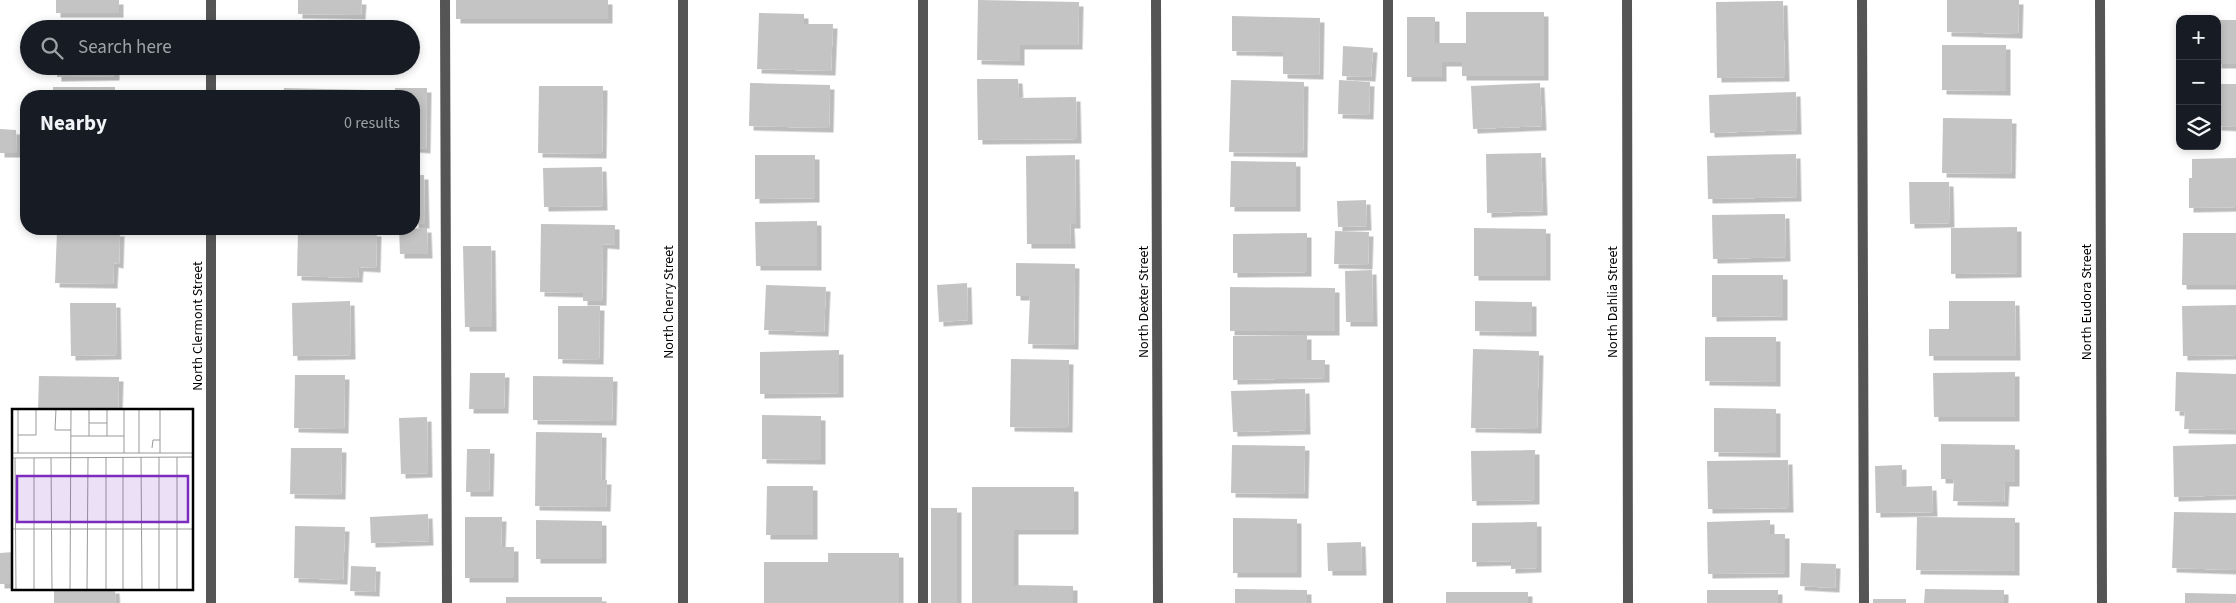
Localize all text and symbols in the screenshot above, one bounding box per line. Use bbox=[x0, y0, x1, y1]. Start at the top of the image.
map controls bbox=[2176, 15, 2221, 150]
button: + bbox=[2176, 15, 2221, 60]
search box bbox=[20, 20, 420, 75]
icon: search bbox=[38, 34, 66, 62]
text: Search here bbox=[78, 34, 172, 61]
button: − bbox=[2176, 60, 2221, 105]
button: layers bbox=[2176, 105, 2221, 150]
text: Nearby bbox=[40, 108, 107, 138]
text: 0 results bbox=[344, 112, 400, 134]
street label: North Eudora Street bbox=[2077, 244, 2097, 360]
street label: North Cherry Street bbox=[659, 245, 679, 359]
street label: North Dexter Street bbox=[1134, 246, 1154, 358]
street label: North Dahlia Street bbox=[1603, 246, 1623, 358]
street label: North Clermont Street bbox=[188, 261, 208, 391]
inset map bbox=[12, 409, 194, 590]

